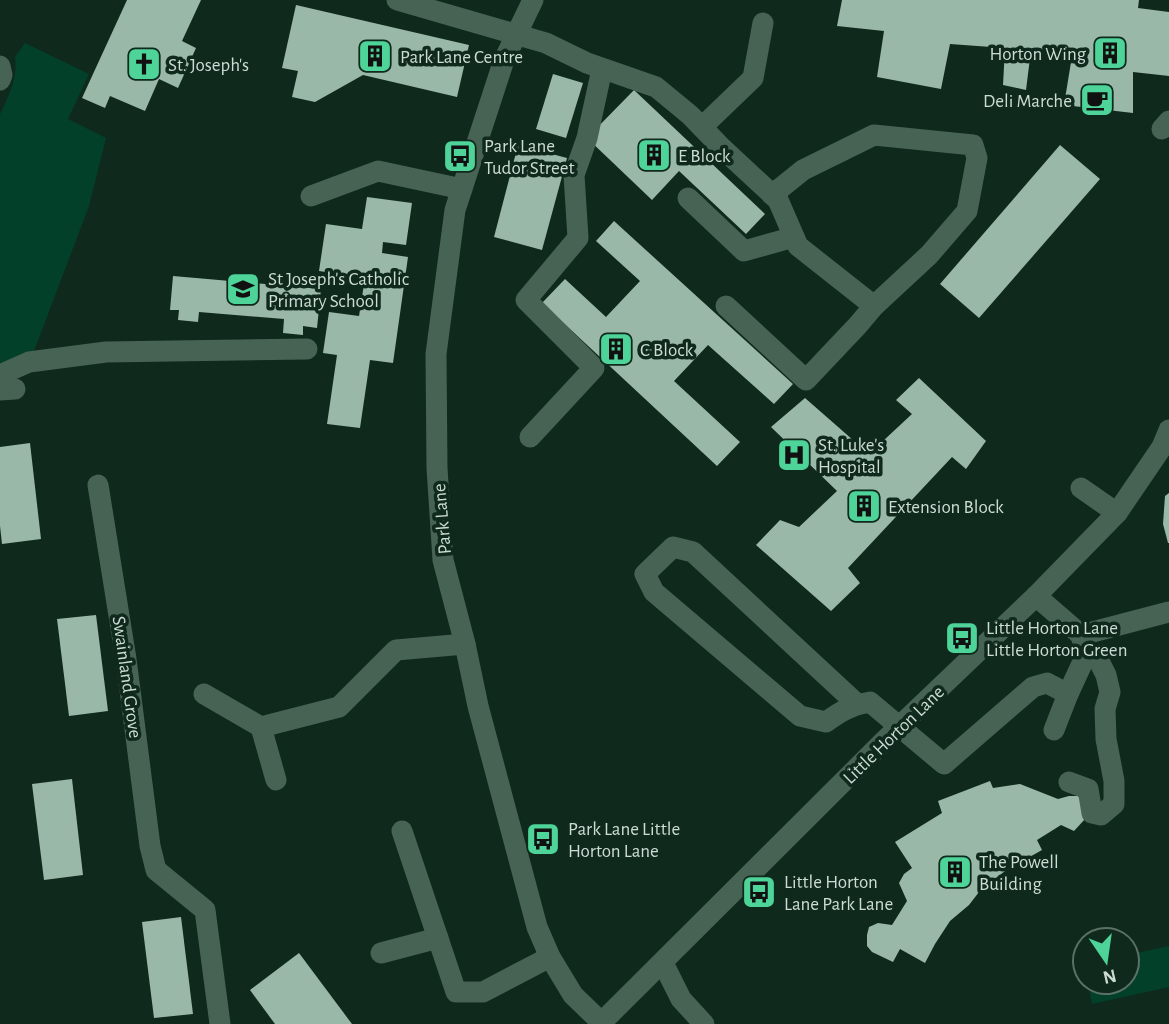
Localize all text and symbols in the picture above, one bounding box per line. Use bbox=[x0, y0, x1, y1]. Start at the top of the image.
building icon: Horton Wing bbox=[1091, 34, 1129, 72]
building icon: Park Lane Centre bbox=[356, 37, 394, 75]
church icon: St. Joseph's bbox=[125, 45, 163, 83]
place label: Horton Wing bbox=[990, 45, 1087, 64]
place label: Park Lane Centre bbox=[400, 48, 523, 67]
place label: St. Joseph's bbox=[168, 56, 249, 75]
cafe icon: Deli Marche bbox=[1078, 81, 1116, 119]
place label: Deli Marche bbox=[983, 92, 1072, 111]
building icon: E Block bbox=[635, 136, 673, 174]
bus stop icon: Park Lane Tudor Street bbox=[441, 137, 479, 175]
place label: Park Lane Tudor Street bbox=[484, 137, 575, 178]
place label: E Block bbox=[678, 147, 731, 166]
school or university icon: St Joseph's Catholic Primary School bbox=[224, 270, 262, 308]
place label: St Joseph's Catholic Primary School bbox=[268, 270, 409, 311]
building icon: C Block bbox=[597, 330, 635, 368]
place label: C Block bbox=[640, 341, 694, 360]
hospital icon: St. Luke's Hospital bbox=[775, 436, 813, 474]
place label: St. Luke's Hospital bbox=[818, 436, 884, 477]
street label: Park Lane bbox=[430, 483, 455, 555]
building icon: Extension Block bbox=[845, 487, 883, 525]
place label: Extension Block bbox=[888, 498, 1004, 517]
street label: Swainland Grove bbox=[109, 615, 144, 739]
bus stop icon: Little Horton Lane Little Horton Green bbox=[943, 619, 981, 657]
place label: Little Horton Lane Little Horton Green bbox=[986, 619, 1127, 660]
street label: Little Horton Lane bbox=[840, 682, 948, 788]
bus stop icon: Park Lane Little Horton Lane bbox=[524, 820, 562, 858]
place label: Park Lane Little Horton Lane bbox=[568, 820, 680, 861]
building icon: The Powell Building bbox=[936, 853, 974, 891]
place label: The Powell Building bbox=[979, 853, 1059, 894]
bus stop icon: Little Horton Lane Park Lane bbox=[740, 873, 778, 911]
place label: Little Horton Lane Park Lane bbox=[784, 873, 893, 914]
north arrow bbox=[1071, 926, 1141, 996]
text: N bbox=[1101, 965, 1118, 987]

